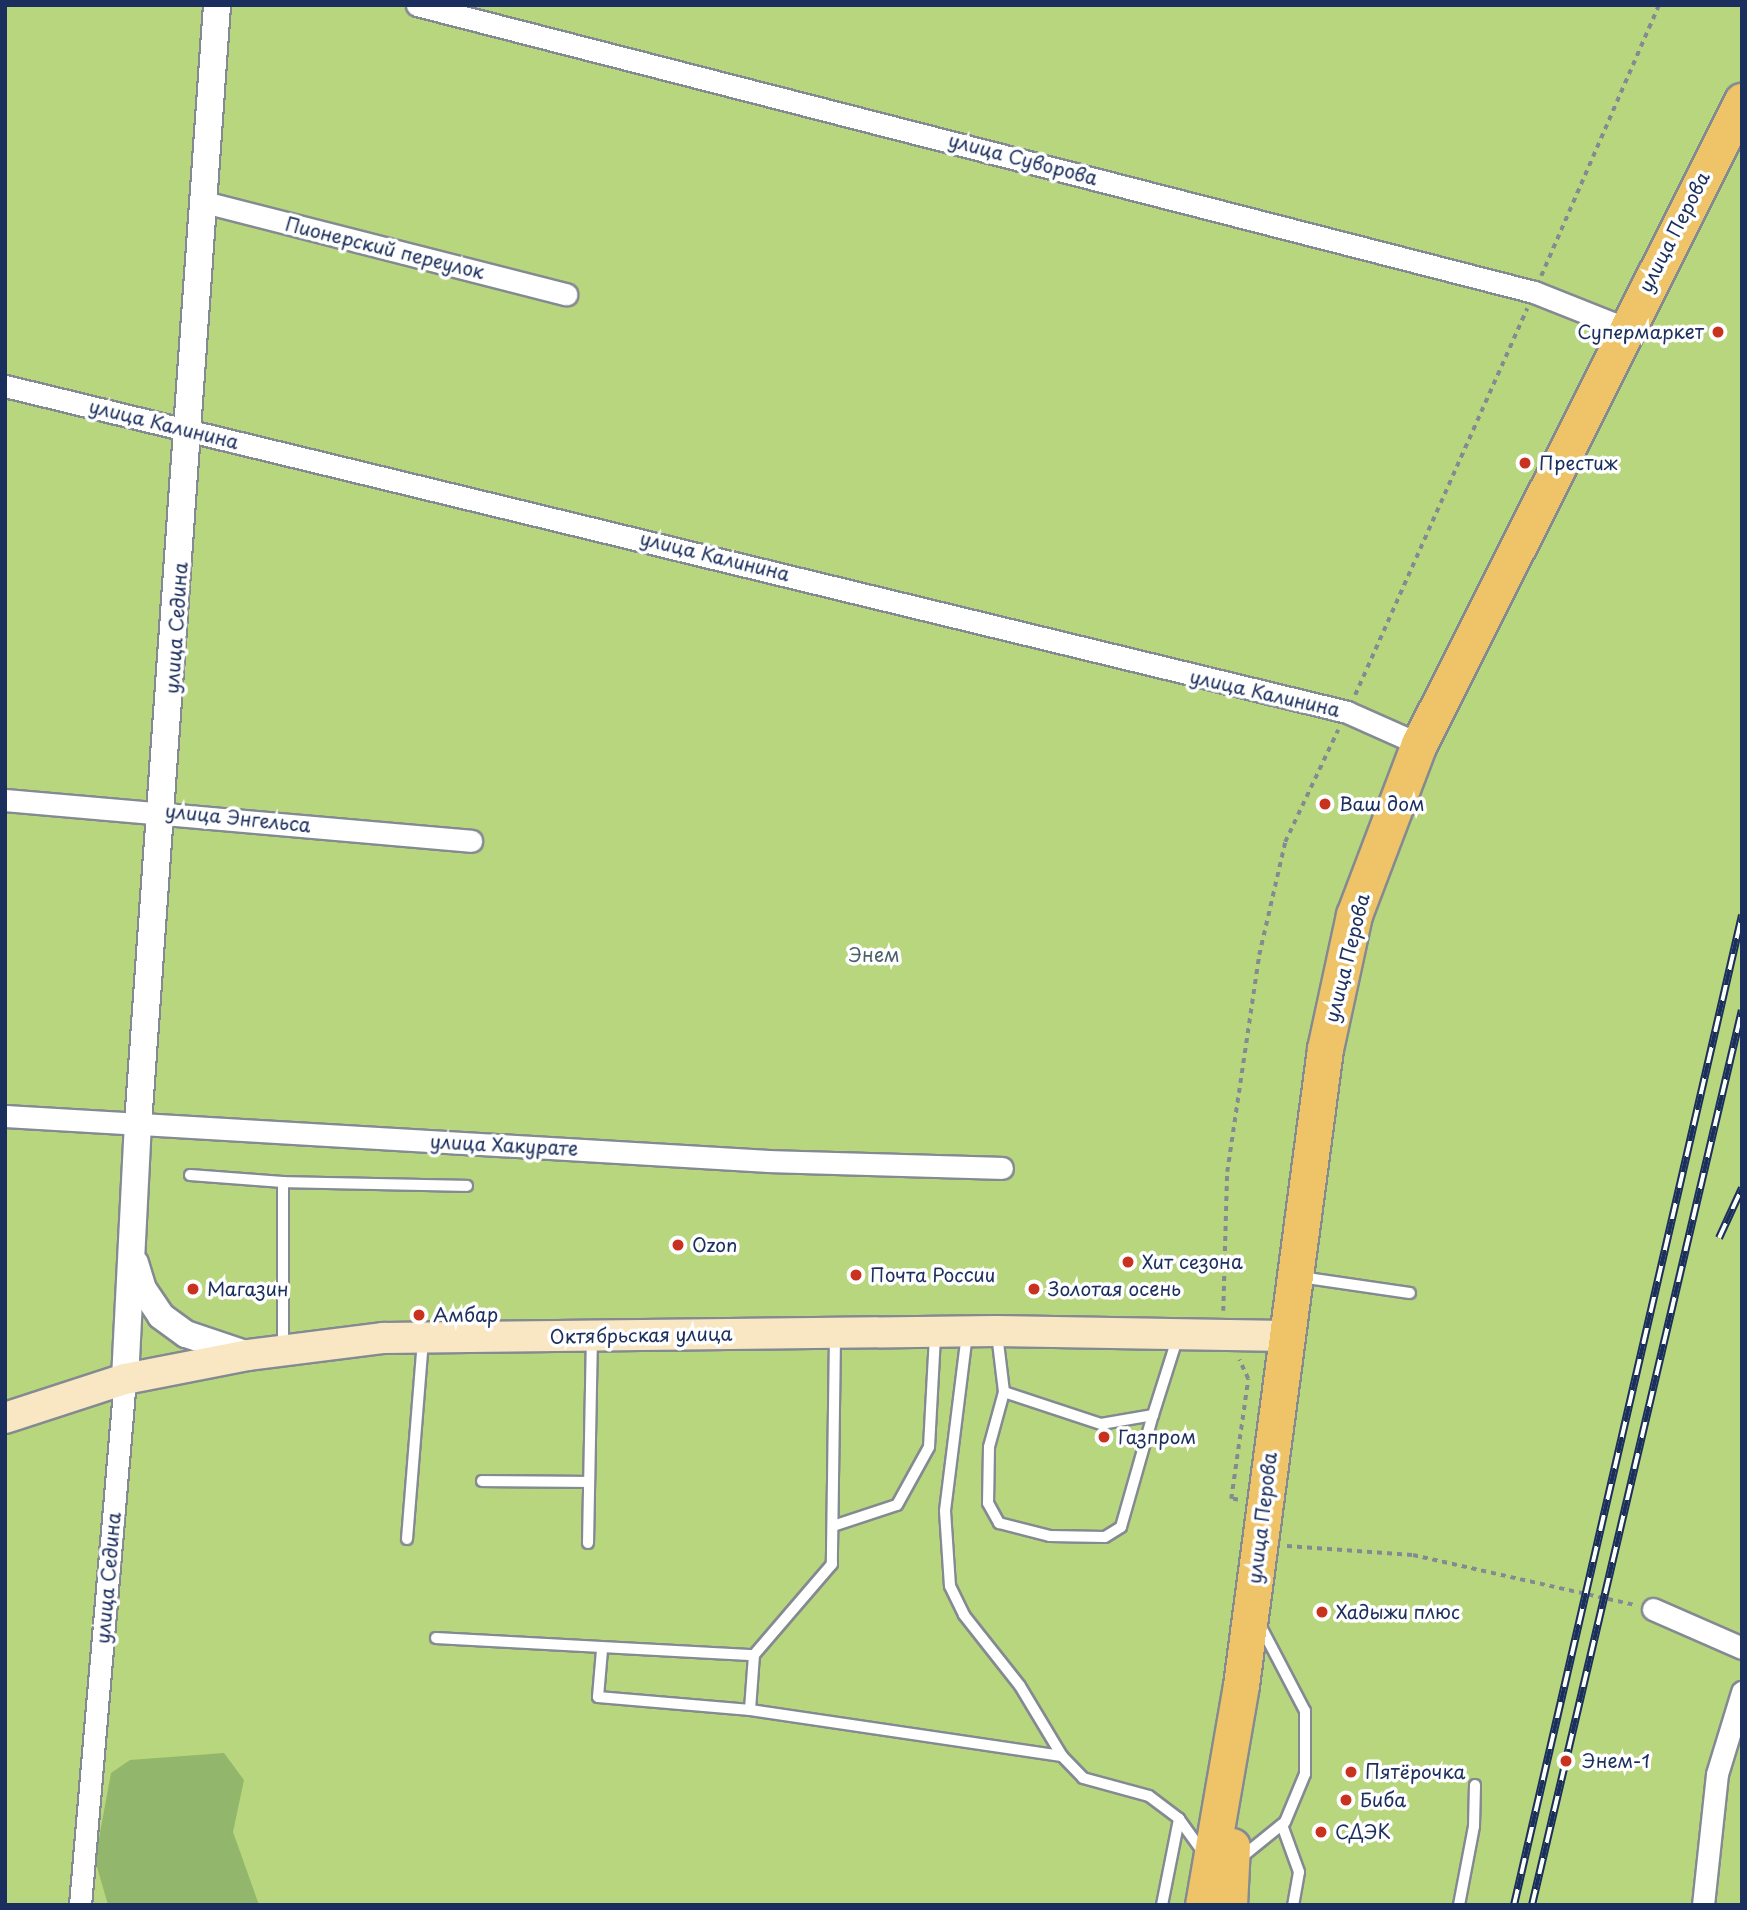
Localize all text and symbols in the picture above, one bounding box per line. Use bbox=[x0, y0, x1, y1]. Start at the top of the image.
street label: улица Суворова bbox=[946, 128, 1100, 190]
street label: улица Перова bbox=[1634, 167, 1714, 297]
street label: Пионерский переулок bbox=[283, 212, 487, 284]
place label: Супермаркет bbox=[1577, 321, 1704, 343]
marker: Супермаркет bbox=[1710, 324, 1726, 340]
street label: улица Калинина bbox=[87, 394, 241, 454]
place label: Престиж bbox=[1539, 452, 1618, 474]
marker: Престиж bbox=[1517, 455, 1533, 471]
street label: улица Калинина bbox=[638, 526, 792, 586]
street label: улица Седина bbox=[160, 561, 192, 695]
street label: улица Калинина bbox=[1187, 665, 1343, 721]
place label: Ваш дом bbox=[1339, 793, 1424, 815]
marker: Ваш дом bbox=[1317, 796, 1333, 812]
street label: улица Энгельса bbox=[163, 799, 313, 837]
street label: улица Перова bbox=[1320, 891, 1374, 1025]
park label: Энем bbox=[848, 944, 900, 966]
street label: улица Хакурате bbox=[429, 1130, 579, 1160]
place label: Ozon bbox=[692, 1234, 737, 1256]
marker: Ozon bbox=[670, 1237, 686, 1253]
place label: Хит сезона bbox=[1142, 1251, 1243, 1273]
marker: Хит сезона bbox=[1120, 1254, 1136, 1270]
place label: Почта России bbox=[870, 1264, 996, 1286]
marker: Почта России bbox=[848, 1267, 864, 1283]
place label: Магазин bbox=[207, 1278, 288, 1300]
place label: Золотая осень bbox=[1048, 1278, 1180, 1300]
marker: Магазин bbox=[185, 1281, 201, 1297]
marker: Золотая осень bbox=[1026, 1281, 1042, 1297]
place label: Амбар bbox=[433, 1304, 498, 1326]
marker: Амбар bbox=[411, 1307, 427, 1323]
street label: Октябрьская улица bbox=[549, 1322, 733, 1348]
place label: Газпром bbox=[1118, 1426, 1196, 1448]
marker: Газпром bbox=[1096, 1429, 1112, 1445]
street label: улица Перова bbox=[1243, 1451, 1281, 1585]
street label: улица Седина bbox=[91, 1511, 125, 1645]
place label: Хадыжи плюс bbox=[1336, 1601, 1462, 1623]
marker: Хадыжи плюс bbox=[1314, 1604, 1330, 1620]
place label: Энем-1 bbox=[1582, 1750, 1650, 1772]
marker: Энем-1 bbox=[1556, 1751, 1576, 1771]
place label: Пятёрочка bbox=[1365, 1761, 1466, 1783]
marker: Пятёрочка bbox=[1343, 1764, 1359, 1780]
place label: Биба bbox=[1360, 1789, 1406, 1811]
marker: Биба bbox=[1338, 1792, 1354, 1808]
place label: СДЭК bbox=[1335, 1821, 1391, 1843]
marker: СДЭК bbox=[1313, 1824, 1329, 1840]

